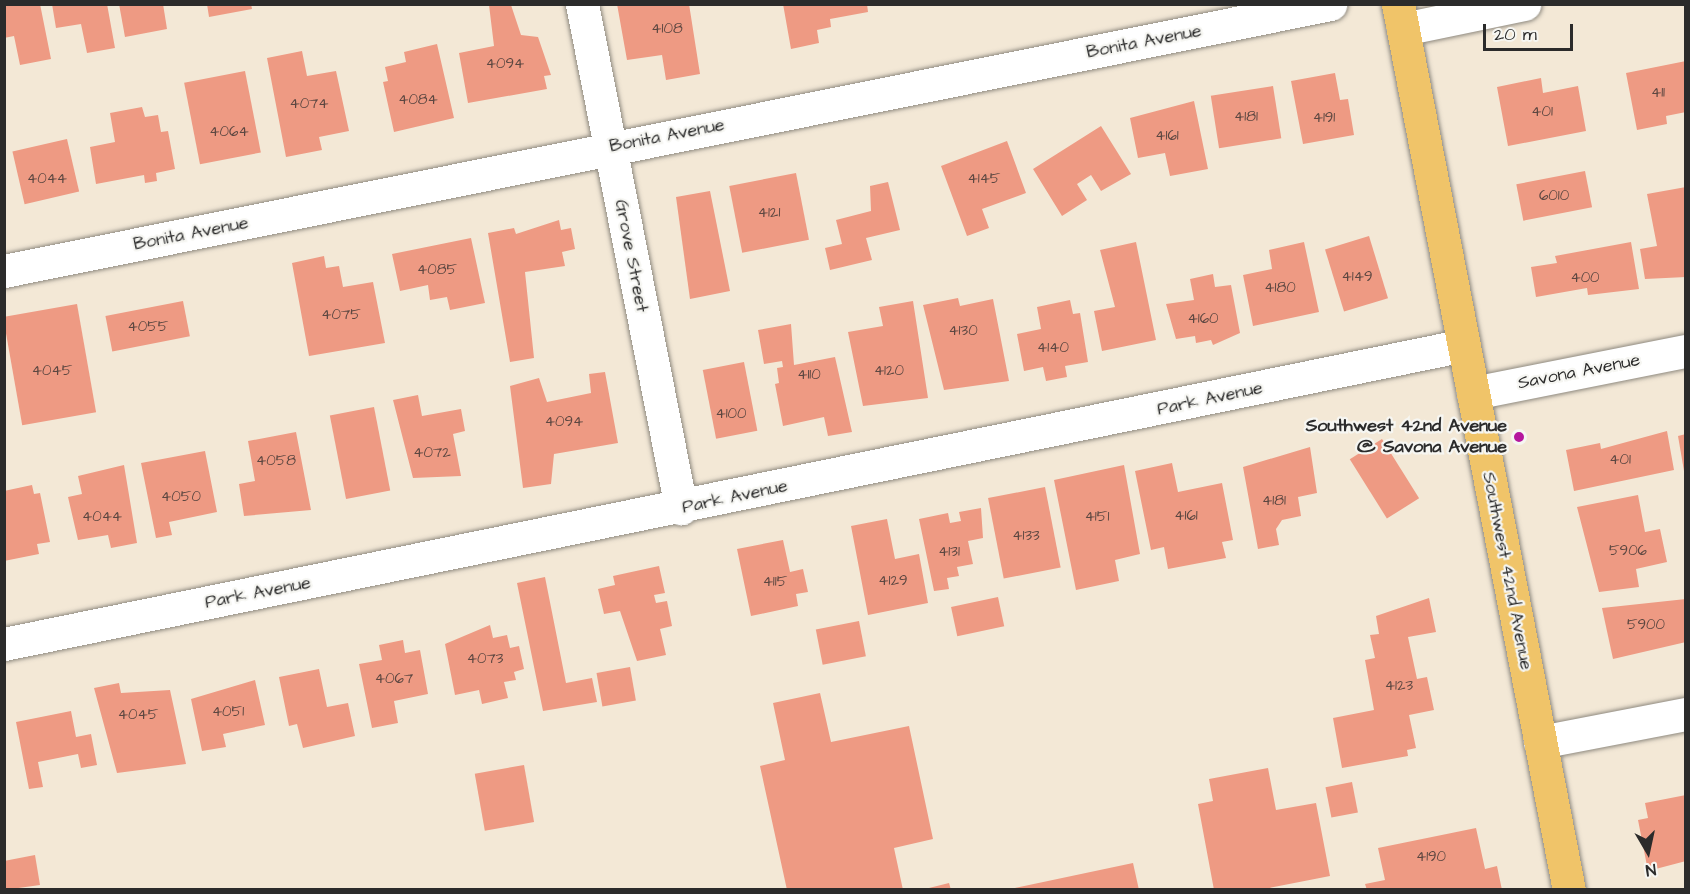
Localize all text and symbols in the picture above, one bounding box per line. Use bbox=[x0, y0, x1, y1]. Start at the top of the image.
scale bar bbox=[1486, 12, 1576, 50]
house number: 4108 bbox=[651, 20, 683, 38]
street label: Bonita Avenue bbox=[1085, 20, 1203, 64]
text: 20 m bbox=[1494, 22, 1537, 47]
house number: 4094 bbox=[486, 55, 524, 73]
house number: 411 bbox=[1651, 84, 1665, 102]
house number: 4084 bbox=[398, 91, 438, 109]
house number: 4074 bbox=[289, 95, 329, 113]
house number: 401 bbox=[1531, 103, 1553, 121]
house number: 4181 bbox=[1234, 108, 1258, 126]
house number: 4191 bbox=[1313, 109, 1335, 127]
street label: Bonita Avenue bbox=[608, 114, 726, 158]
house number: 4064 bbox=[209, 123, 249, 141]
house number: 4161 bbox=[1155, 127, 1179, 145]
house number: 4044 bbox=[27, 170, 67, 188]
house number: 4145 bbox=[968, 170, 1000, 188]
house number: 6010 bbox=[1539, 187, 1569, 205]
street label: Grove Street bbox=[609, 198, 653, 314]
house number: 4121 bbox=[758, 204, 780, 222]
street label: Bonita Avenue bbox=[132, 212, 250, 256]
house number: 4085 bbox=[417, 261, 457, 279]
house number: 4149 bbox=[1342, 268, 1372, 286]
house number: 400 bbox=[1570, 269, 1600, 287]
house number: 4180 bbox=[1264, 279, 1296, 297]
house number: 4075 bbox=[321, 306, 361, 324]
house number: 4160 bbox=[1188, 310, 1218, 328]
house number: 4055 bbox=[128, 318, 168, 336]
house number: 4130 bbox=[948, 322, 978, 340]
house number: 4140 bbox=[1037, 339, 1069, 357]
street label: Savona Avenue bbox=[1516, 350, 1642, 394]
house number: 4045 bbox=[32, 362, 72, 380]
house number: 4120 bbox=[874, 362, 904, 380]
house number: 4110 bbox=[797, 366, 821, 384]
street label: Park Avenue bbox=[1155, 377, 1265, 421]
house number: 4100 bbox=[715, 405, 747, 423]
house number: 4094 bbox=[545, 413, 583, 431]
place label: Southwest 42nd Avenue @ Savona Avenue bbox=[1306, 416, 1507, 458]
marker: Southwest 42nd Avenue @ Savona Avenue bbox=[1512, 430, 1526, 444]
house number: 4072 bbox=[413, 444, 451, 462]
house number: 401 bbox=[1609, 451, 1631, 469]
house number: 4058 bbox=[256, 452, 296, 470]
street label: Southwest 42nd Avenue bbox=[1477, 470, 1537, 672]
street label: Park Avenue bbox=[680, 475, 790, 519]
house number: 4050 bbox=[161, 488, 201, 506]
house number: 4181 bbox=[1262, 492, 1286, 510]
house number: 4161 bbox=[1174, 507, 1198, 525]
house number: 4044 bbox=[82, 508, 122, 526]
house number: 4151 bbox=[1085, 508, 1109, 526]
house number: 4133 bbox=[1012, 527, 1040, 545]
house number: 5906 bbox=[1609, 542, 1647, 560]
house number: 4131 bbox=[938, 543, 960, 561]
street label: Park Avenue bbox=[203, 572, 313, 614]
house number: 4129 bbox=[878, 572, 908, 590]
house number: 4115 bbox=[763, 573, 787, 591]
house number: 5900 bbox=[1627, 616, 1665, 634]
house number: 4073 bbox=[467, 650, 503, 668]
house number: 4067 bbox=[375, 670, 413, 688]
house number: 4123 bbox=[1385, 677, 1413, 695]
house number: 4051 bbox=[212, 703, 244, 721]
house number: 4045 bbox=[118, 706, 158, 724]
north arrow bbox=[1618, 822, 1678, 882]
house number: 4190 bbox=[1416, 848, 1446, 866]
text: N bbox=[1644, 858, 1657, 881]

